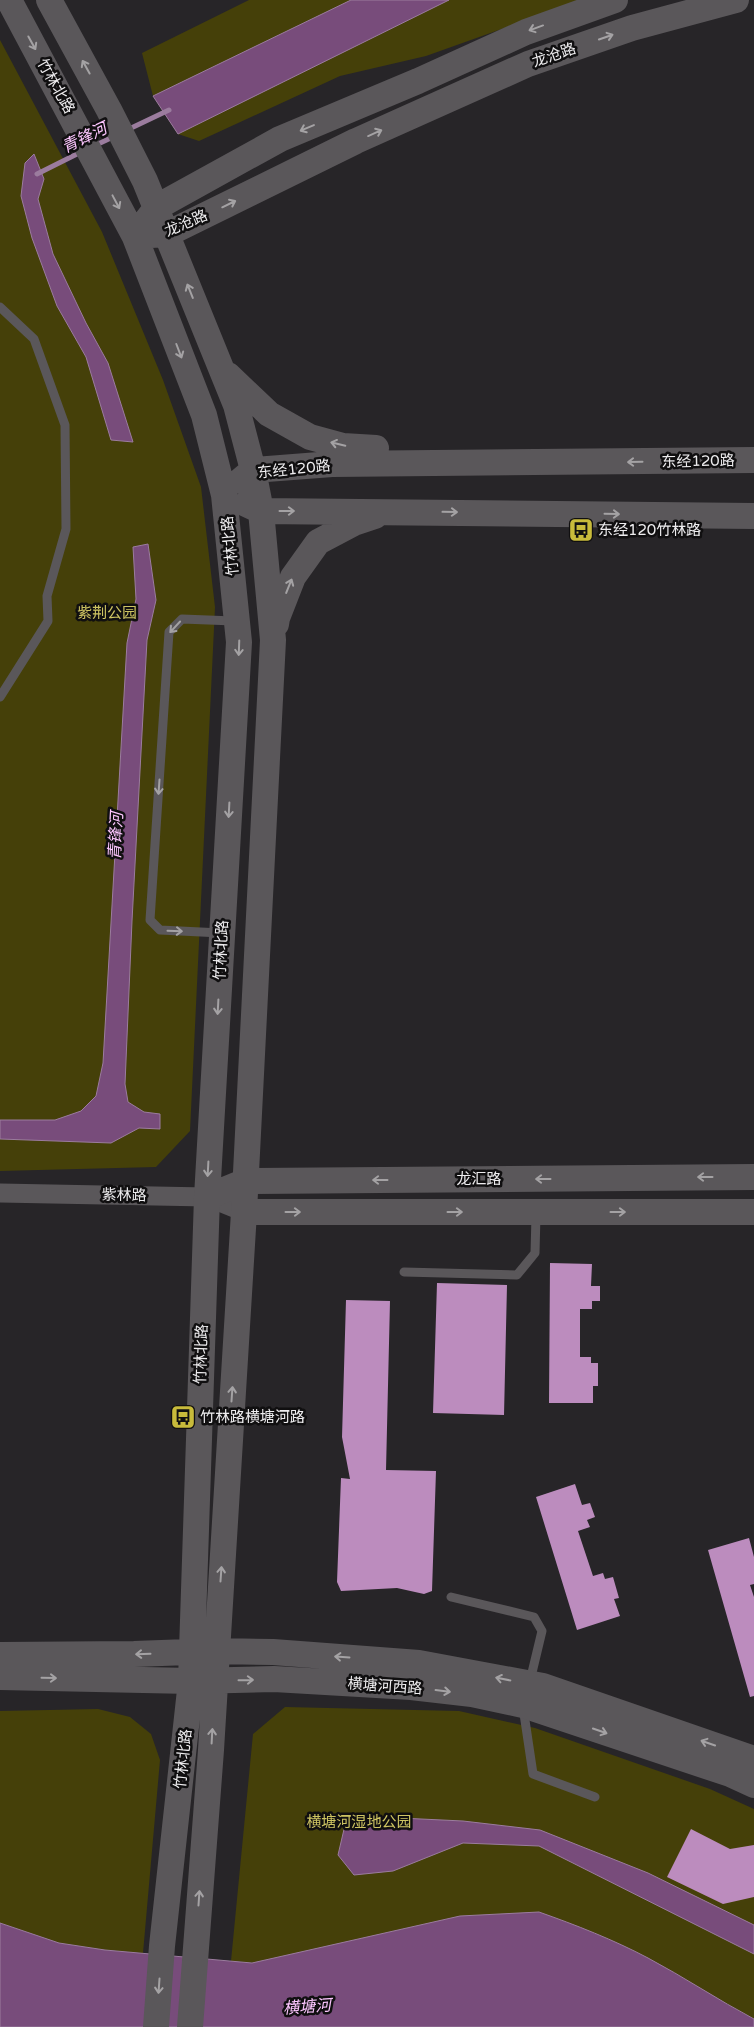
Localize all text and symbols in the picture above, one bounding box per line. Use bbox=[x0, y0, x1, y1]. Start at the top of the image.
one-way arrow bbox=[529, 24, 544, 33]
one-way arrow bbox=[598, 32, 613, 41]
one-way arrow bbox=[27, 35, 37, 50]
street label: 龙沧路 bbox=[530, 39, 578, 71]
street label: 竹林北路 bbox=[34, 55, 78, 117]
one-way arrow bbox=[81, 60, 90, 75]
water label: 青锋河 bbox=[58, 117, 113, 157]
one-way arrow bbox=[300, 123, 315, 133]
one-way arrow bbox=[367, 127, 382, 137]
one-way arrow bbox=[111, 194, 121, 209]
one-way arrow bbox=[221, 199, 236, 208]
street label: 龙沧路 bbox=[162, 206, 210, 240]
one-way arrow bbox=[185, 284, 194, 299]
one-way arrow bbox=[175, 343, 184, 358]
one-way arrow bbox=[330, 439, 346, 448]
street label: 东经120路 bbox=[661, 451, 735, 471]
street label: 东经120路 bbox=[257, 456, 331, 482]
one-way arrow bbox=[628, 457, 644, 467]
one-way arrow bbox=[279, 506, 295, 516]
one-way arrow bbox=[442, 507, 458, 517]
one-way arrow bbox=[604, 509, 620, 519]
street label: 竹林北路 bbox=[218, 515, 242, 577]
bus stop icon: 东经120竹林路 bbox=[568, 517, 594, 543]
place label: 东经120竹林路 bbox=[598, 521, 701, 539]
one-way arrow bbox=[285, 579, 294, 595]
park label: 紫荆公园 bbox=[77, 604, 137, 622]
one-way arrow bbox=[169, 620, 181, 633]
one-way arrow bbox=[234, 640, 243, 656]
one-way arrow bbox=[154, 778, 163, 794]
one-way arrow bbox=[225, 802, 234, 818]
water label: 青锋河 bbox=[105, 809, 127, 861]
street label: 竹林北路 bbox=[210, 920, 232, 980]
one-way arrow bbox=[166, 926, 183, 936]
one-way arrow bbox=[213, 999, 222, 1015]
one-way arrow bbox=[204, 1161, 213, 1177]
street label: 龙汇路 bbox=[456, 1170, 502, 1188]
one-way arrow bbox=[698, 1172, 714, 1182]
one-way arrow bbox=[535, 1174, 552, 1184]
one-way arrow bbox=[373, 1175, 389, 1185]
street label: 紫林路 bbox=[101, 1186, 147, 1204]
one-way arrow bbox=[284, 1207, 301, 1217]
one-way arrow bbox=[447, 1207, 463, 1217]
one-way arrow bbox=[610, 1207, 626, 1217]
street label: 竹林北路 bbox=[191, 1324, 211, 1384]
one-way arrow bbox=[228, 1387, 237, 1403]
bus stop icon: 竹林路横塘河路 bbox=[170, 1404, 196, 1430]
place label: 竹林路横塘河路 bbox=[200, 1408, 305, 1426]
one-way arrow bbox=[216, 1566, 226, 1582]
one-way arrow bbox=[135, 1649, 151, 1658]
one-way arrow bbox=[334, 1653, 350, 1662]
one-way arrow bbox=[40, 1673, 56, 1683]
street label: 横塘河西路 bbox=[347, 1674, 423, 1698]
one-way arrow bbox=[495, 1674, 511, 1683]
one-way arrow bbox=[238, 1675, 254, 1684]
one-way arrow bbox=[435, 1686, 451, 1696]
one-way arrow bbox=[592, 1726, 608, 1736]
street label: 竹林北路 bbox=[171, 1728, 195, 1790]
one-way arrow bbox=[207, 1728, 216, 1744]
one-way arrow bbox=[701, 1738, 716, 1747]
park label: 横塘河湿地公园 bbox=[306, 1813, 412, 1831]
one-way arrow bbox=[195, 1890, 204, 1906]
one-way arrow bbox=[154, 1978, 164, 1994]
water label: 横塘河 bbox=[282, 1995, 335, 2019]

